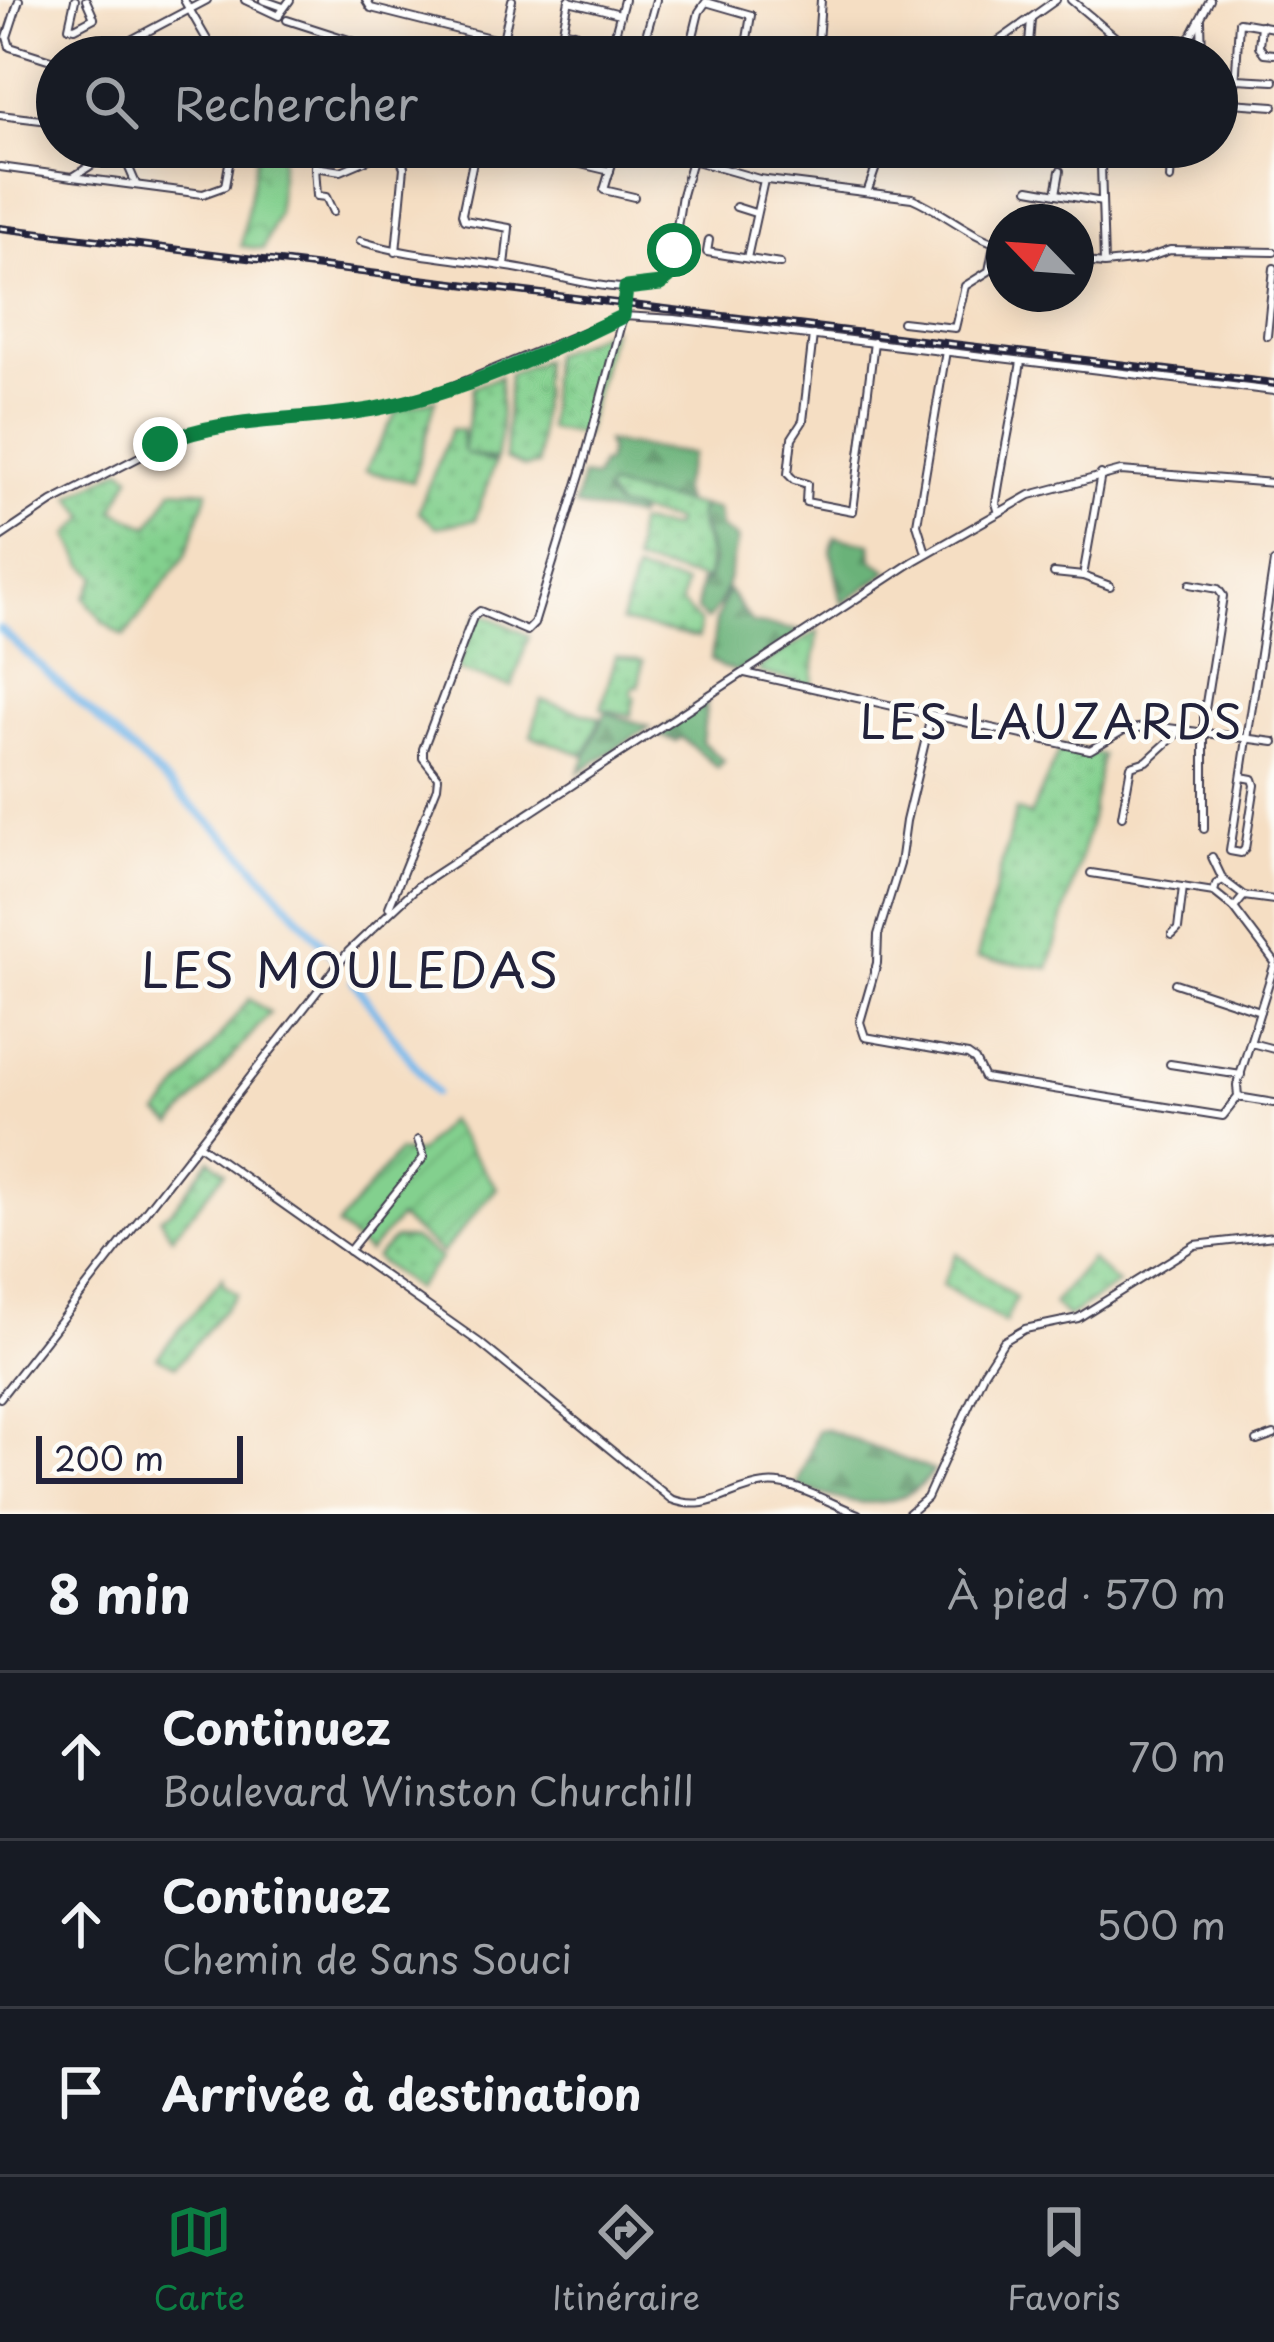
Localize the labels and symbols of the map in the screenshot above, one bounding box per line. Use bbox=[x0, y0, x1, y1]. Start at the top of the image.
north arrow bbox=[986, 204, 1094, 312]
route start bbox=[647, 223, 701, 277]
route end bbox=[133, 417, 187, 471]
district label: LES LAUZARDS bbox=[859, 686, 1245, 754]
district label: LES MOULEDAS bbox=[141, 932, 561, 1004]
scale bar bbox=[36, 1430, 243, 1483]

